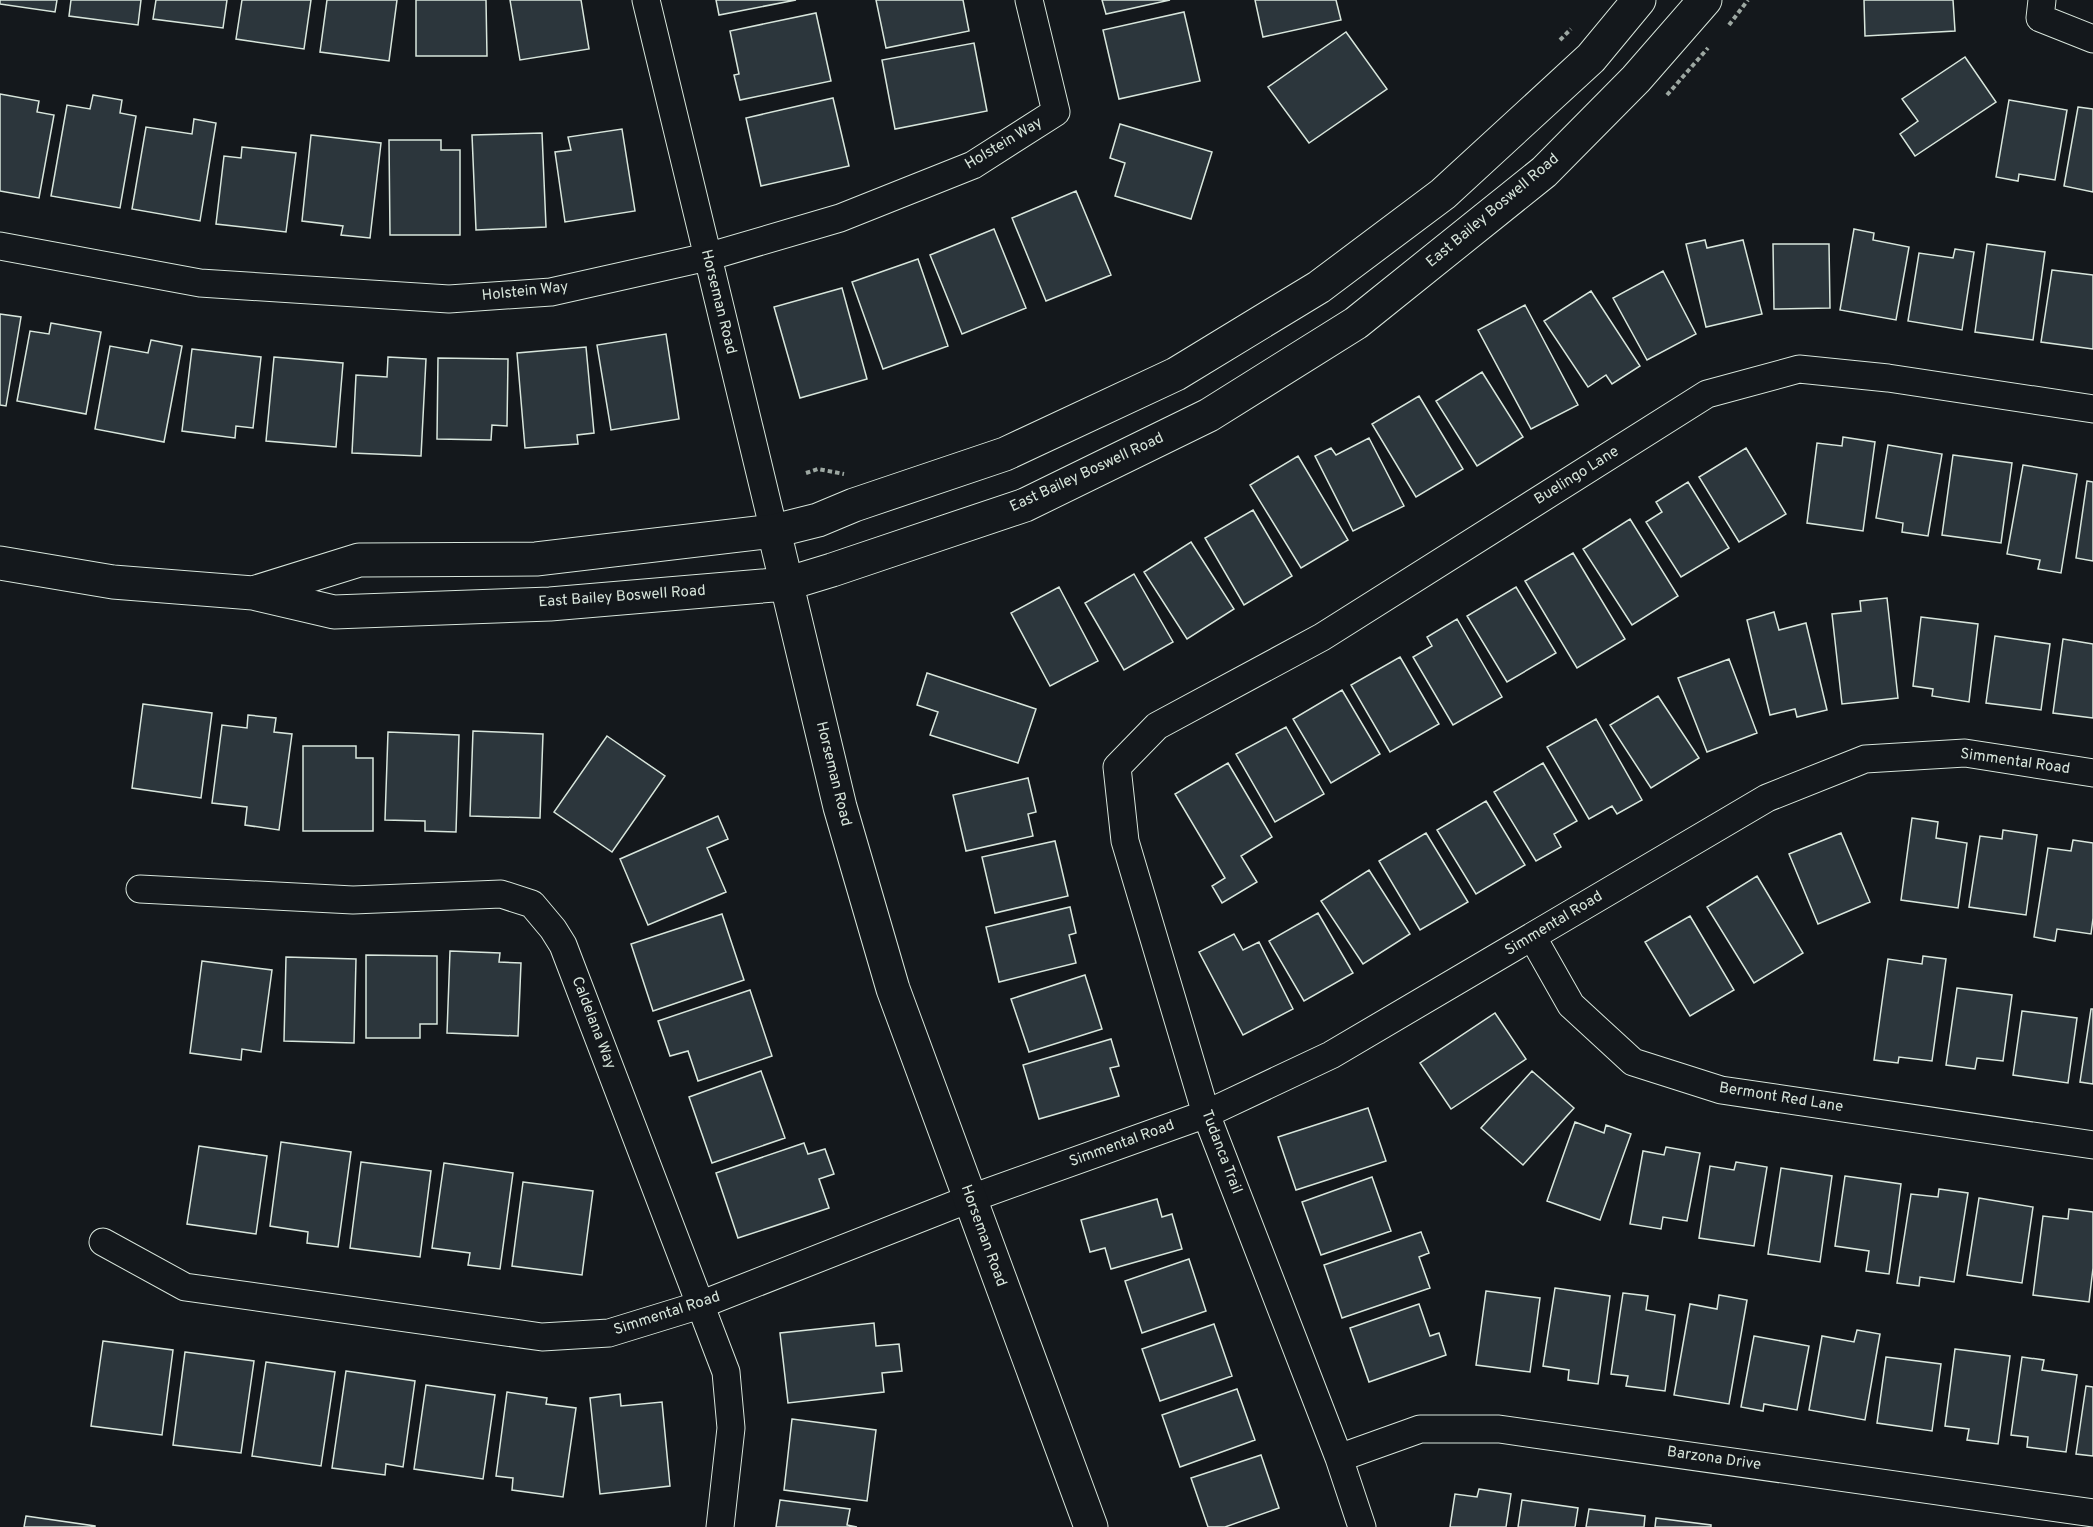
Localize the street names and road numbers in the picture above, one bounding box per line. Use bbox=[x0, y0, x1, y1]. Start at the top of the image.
street label: Holstein Way bbox=[962, 113, 1046, 174]
street label: East Bailey Boswell Road bbox=[1423, 150, 1563, 272]
street label: Horseman Road bbox=[696, 248, 740, 356]
street label: Holstein Way bbox=[481, 278, 569, 306]
street label: East Bailey Boswell Road bbox=[1007, 429, 1167, 517]
street label: Buelingo Lane bbox=[1531, 442, 1623, 510]
street label: East Bailey Boswell Road bbox=[538, 582, 706, 612]
street label: Horseman Road bbox=[811, 720, 855, 828]
street label: Simmental Road bbox=[1959, 745, 2071, 779]
street label: Simmental Road bbox=[1502, 887, 1606, 961]
street label: Caldelana Way bbox=[567, 974, 619, 1072]
street label: Bermont Red Lane bbox=[1717, 1079, 1845, 1117]
street label: Tudanca Trail bbox=[1196, 1107, 1246, 1197]
street label: Simmental Road bbox=[1067, 1116, 1177, 1172]
street label: Horseman Road bbox=[956, 1182, 1010, 1290]
street label: Simmental Road bbox=[611, 1288, 723, 1340]
street label: Barzona Drive bbox=[1666, 1443, 1762, 1475]

